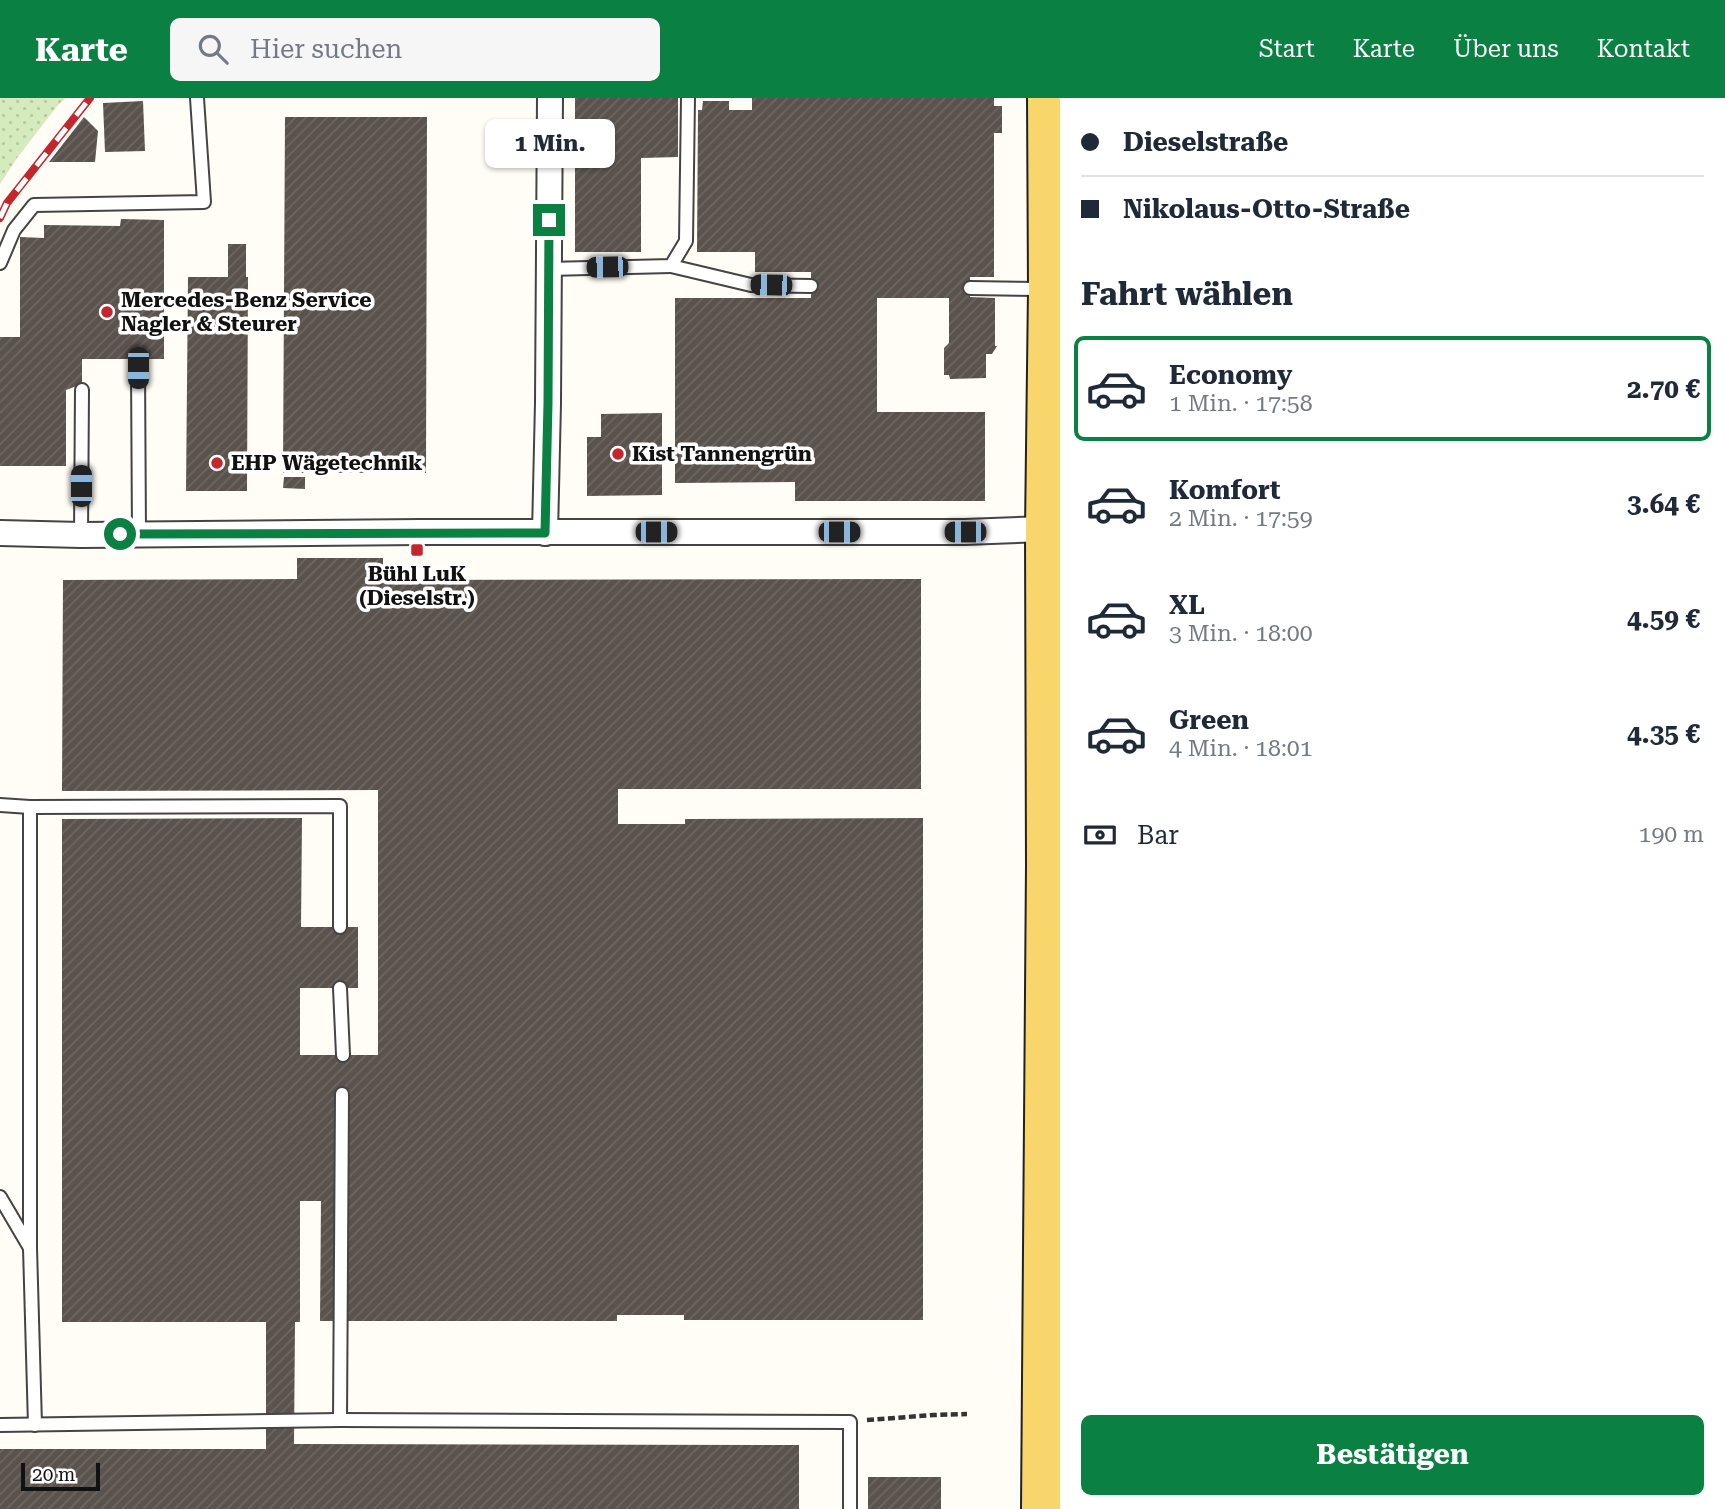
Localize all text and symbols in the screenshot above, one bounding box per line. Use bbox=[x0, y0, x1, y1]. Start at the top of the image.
search box bbox=[170, 18, 660, 81]
text: Karte bbox=[35, 30, 128, 69]
icon: search bbox=[194, 30, 232, 68]
text: Hier suchen bbox=[250, 34, 402, 64]
text: Start bbox=[1259, 35, 1315, 63]
text: Karte bbox=[1353, 35, 1415, 63]
text: Über uns bbox=[1453, 35, 1559, 63]
text: Kontakt bbox=[1597, 35, 1690, 63]
callout: 1 Min. bbox=[484, 118, 614, 167]
text: Dieselstraße bbox=[1123, 127, 1288, 157]
text: 1 Min. bbox=[514, 130, 586, 157]
text: Nikolaus-Otto-Straße bbox=[1123, 194, 1410, 224]
route end bbox=[533, 204, 565, 236]
car bbox=[586, 256, 629, 278]
car bbox=[750, 274, 793, 296]
text: Fahrt wählen bbox=[1081, 275, 1293, 313]
place label: Mercedes-Benz Service Nagler & Steurer bbox=[121, 288, 372, 336]
marker: Mercedes-Benz Service Nagler & Steurer bbox=[99, 304, 115, 320]
car bbox=[128, 347, 149, 389]
icon: car bbox=[1085, 357, 1148, 420]
text: Economy bbox=[1169, 360, 1292, 390]
text: 2.70 € bbox=[1627, 374, 1700, 404]
text: 1 Min. · 17:58 bbox=[1169, 390, 1313, 417]
place label: Kist Tannengrün bbox=[632, 442, 812, 466]
marker: Kist Tannengrün bbox=[610, 446, 626, 462]
place label: EHP Wägetechnik bbox=[231, 451, 423, 475]
marker: EHP Wägetechnik bbox=[209, 455, 225, 471]
car bbox=[71, 465, 92, 507]
icon: car bbox=[1085, 472, 1148, 535]
text: Komfort bbox=[1169, 475, 1281, 505]
text: 3.64 € bbox=[1627, 489, 1700, 519]
text: 2 Min. · 17:59 bbox=[1169, 505, 1313, 532]
route start bbox=[104, 518, 136, 550]
car bbox=[636, 522, 678, 543]
car bbox=[819, 522, 861, 543]
car bbox=[945, 522, 987, 543]
marker: Bühl LuK (Dieselstr.) bbox=[409, 542, 425, 558]
place label: Bühl LuK (Dieselstr.) bbox=[359, 562, 475, 610]
icon: car bbox=[1085, 587, 1148, 650]
text: XL bbox=[1169, 590, 1205, 620]
text: 4.59 € bbox=[1627, 604, 1700, 634]
text: 3 Min. · 18:00 bbox=[1169, 620, 1313, 647]
icon: car bbox=[1085, 702, 1148, 765]
text: Green bbox=[1169, 705, 1249, 735]
text: 4.35 € bbox=[1627, 719, 1700, 749]
text: 4 Min. · 18:01 bbox=[1169, 735, 1313, 762]
icon: cash bbox=[1081, 816, 1119, 854]
text: Bar bbox=[1137, 820, 1179, 850]
text: 190 m bbox=[1639, 821, 1704, 848]
button: Bestätigen bbox=[1081, 1415, 1704, 1495]
scale bar bbox=[21, 1460, 100, 1492]
text: 20 m bbox=[32, 1463, 75, 1486]

